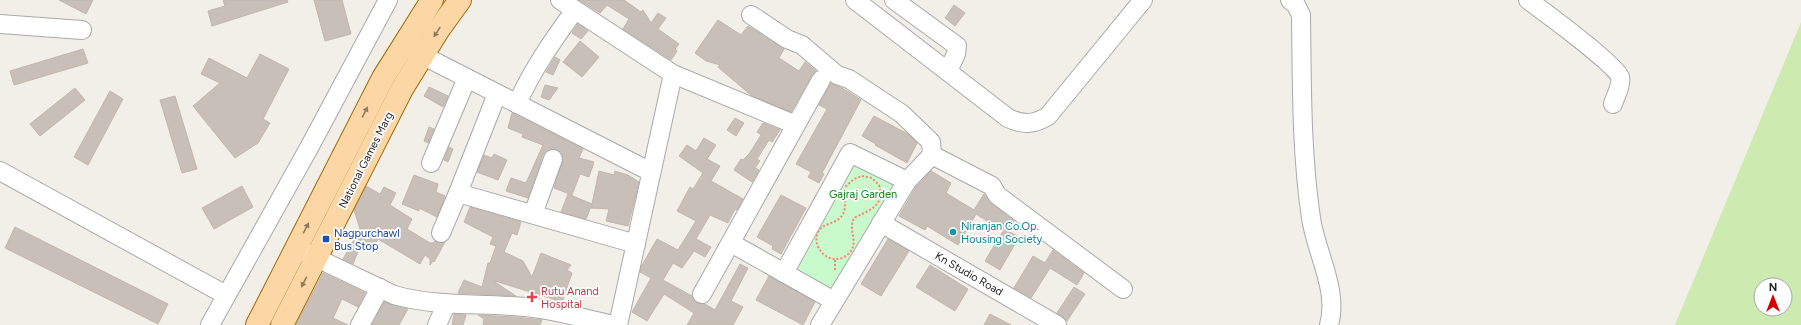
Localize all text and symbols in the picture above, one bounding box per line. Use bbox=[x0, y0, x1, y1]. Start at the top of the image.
one-way arrow bbox=[433, 26, 441, 37]
one-way arrow bbox=[362, 106, 369, 118]
street label: National Games Marg bbox=[336, 110, 396, 210]
park label: Gajraj Garden bbox=[829, 188, 897, 201]
place label: Niranjan Co.Op. Housing Society bbox=[961, 220, 1043, 246]
one-way arrow bbox=[303, 222, 309, 234]
place label: Nagpurchawl Bus Stop bbox=[334, 227, 400, 253]
marker: Niranjan Co.Op. Housing Society bbox=[948, 227, 958, 237]
marker: Nagpurchawl Bus Stop bbox=[321, 234, 331, 244]
street label: Kn Studio Road bbox=[933, 249, 1005, 299]
one-way arrow bbox=[300, 276, 307, 288]
north arrow bbox=[1753, 277, 1793, 317]
text: N bbox=[1769, 281, 1777, 294]
place label: Rutu Anand Hospital bbox=[541, 285, 599, 311]
marker: Rutu Anand Hospital bbox=[526, 291, 538, 303]

